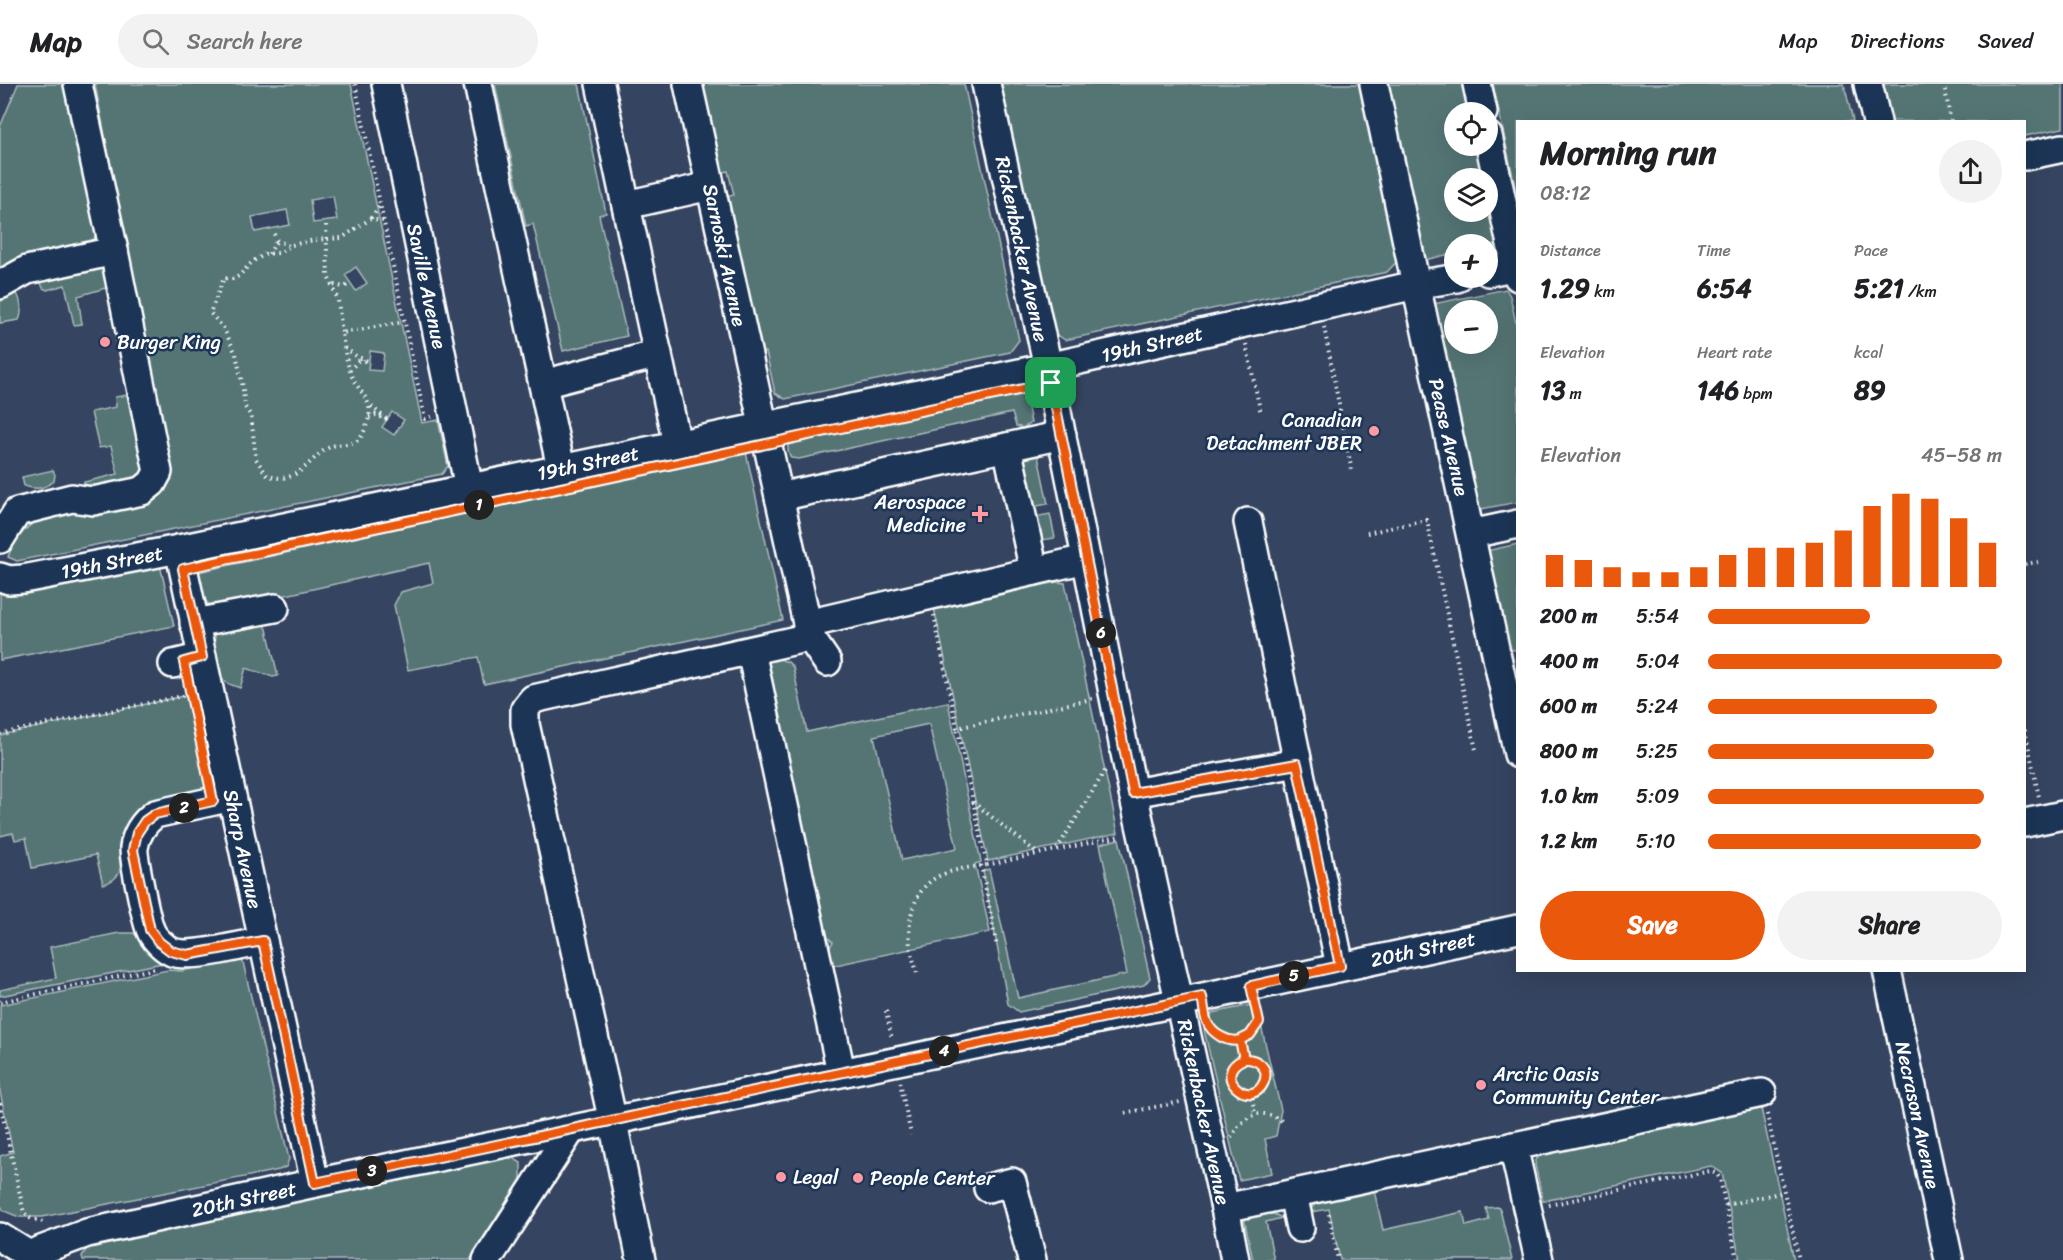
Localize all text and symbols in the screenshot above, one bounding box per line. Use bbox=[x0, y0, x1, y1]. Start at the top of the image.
search box bbox=[118, 14, 538, 68]
text: Map bbox=[30, 17, 82, 66]
text: Search here bbox=[187, 22, 303, 61]
text: Map bbox=[1779, 22, 1817, 60]
text: Directions bbox=[1850, 22, 1945, 60]
text: Saved bbox=[1978, 22, 2033, 60]
icon: search bbox=[139, 25, 172, 58]
map controls bbox=[1444, 102, 1498, 354]
button: locate bbox=[1444, 102, 1498, 156]
text: Morning run bbox=[1540, 124, 1716, 182]
button: share bbox=[1939, 140, 2002, 203]
street label: Rickenbacker Avenue bbox=[985, 153, 1058, 345]
button: layers bbox=[1444, 168, 1498, 222]
text: 08:12 bbox=[1540, 176, 1591, 211]
street label: Sarnoski Avenue bbox=[692, 180, 757, 330]
street label: Saville Avenue bbox=[396, 220, 457, 352]
button: + bbox=[1444, 234, 1498, 288]
text: Distance bbox=[1540, 236, 1601, 265]
text: Time bbox=[1697, 236, 1731, 265]
text: Pace bbox=[1854, 236, 1888, 265]
text: 1.29 bbox=[1540, 265, 1590, 311]
text: 6:54 bbox=[1697, 265, 1752, 311]
text: 5:21 bbox=[1854, 265, 1904, 311]
text: km bbox=[1590, 277, 1615, 306]
text: /km bbox=[1904, 277, 1937, 306]
button: − bbox=[1444, 300, 1498, 354]
street label: 19th Street bbox=[1098, 316, 1207, 373]
place label: Burger King bbox=[117, 325, 221, 360]
marker: Burger King bbox=[98, 335, 112, 349]
text: Elevation bbox=[1540, 338, 1605, 367]
text: Heart rate bbox=[1697, 338, 1772, 367]
text: kcal bbox=[1854, 338, 1883, 367]
pin bbox=[1025, 357, 1076, 408]
icon: arrive bbox=[1034, 366, 1067, 399]
text: 13 bbox=[1540, 367, 1565, 413]
text: 146 bbox=[1697, 367, 1739, 413]
text: 89 bbox=[1854, 367, 1886, 413]
street label: Pease Avenue bbox=[1418, 375, 1479, 500]
text: m bbox=[1565, 379, 1582, 408]
text: bpm bbox=[1739, 379, 1773, 408]
place label: Canadian Detachment JBER bbox=[1206, 403, 1362, 461]
marker: Canadian Detachment JBER bbox=[1367, 424, 1381, 438]
street label: 19th Street bbox=[534, 436, 643, 491]
text: Elevation bbox=[1540, 438, 1621, 473]
text: 45–58 m bbox=[1921, 438, 2002, 473]
place label: Aerospace Medicine bbox=[873, 485, 966, 543]
pin: 1 bbox=[464, 490, 494, 520]
text: 1 bbox=[476, 490, 482, 519]
marker: Aerospace Medicine bbox=[971, 505, 989, 523]
street label: 19th Street bbox=[58, 535, 166, 590]
text: 200 m bbox=[1540, 599, 1597, 634]
text: 5:54 bbox=[1636, 599, 1679, 634]
pin: 6 bbox=[1086, 618, 1116, 648]
text: 6 bbox=[1096, 618, 1106, 647]
text: 400 m bbox=[1540, 644, 1598, 679]
text: 5:04 bbox=[1636, 644, 1679, 679]
text: 600 m bbox=[1540, 689, 1597, 724]
text: 5:24 bbox=[1636, 689, 1678, 724]
text: 800 m bbox=[1540, 734, 1598, 769]
text: 5:25 bbox=[1636, 734, 1678, 769]
text: 1.0 km bbox=[1540, 779, 1598, 814]
text: 5:09 bbox=[1636, 779, 1679, 814]
street label: Sharp Avenue bbox=[213, 786, 272, 912]
pin: 2 bbox=[169, 793, 199, 823]
text: 2 bbox=[179, 793, 189, 822]
text: 1.2 km bbox=[1540, 824, 1597, 859]
text: 5:10 bbox=[1636, 824, 1675, 859]
button: Save bbox=[1540, 891, 1765, 960]
button: Share bbox=[1777, 891, 2002, 960]
street label: 20th Street bbox=[1367, 921, 1479, 978]
pin: 5 bbox=[1279, 961, 1309, 991]
text: 5 bbox=[1289, 961, 1299, 990]
street label: Rickenbacker Avenue bbox=[1167, 1016, 1240, 1208]
pin: 4 bbox=[929, 1036, 959, 1066]
text: 4 bbox=[939, 1036, 949, 1065]
street label: Necrason Avenue bbox=[1885, 1038, 1950, 1193]
place label: Arctic Oasis Community Center bbox=[1492, 1057, 1660, 1115]
marker: Arctic Oasis Community Center bbox=[1474, 1078, 1488, 1092]
pin: 3 bbox=[357, 1156, 387, 1186]
text: 3 bbox=[368, 1156, 376, 1185]
place label: Legal bbox=[793, 1160, 840, 1195]
place label: People Center bbox=[870, 1161, 996, 1196]
marker: Legal bbox=[774, 1170, 788, 1184]
street label: 20th Street bbox=[188, 1171, 300, 1228]
marker: People Center bbox=[851, 1171, 865, 1185]

